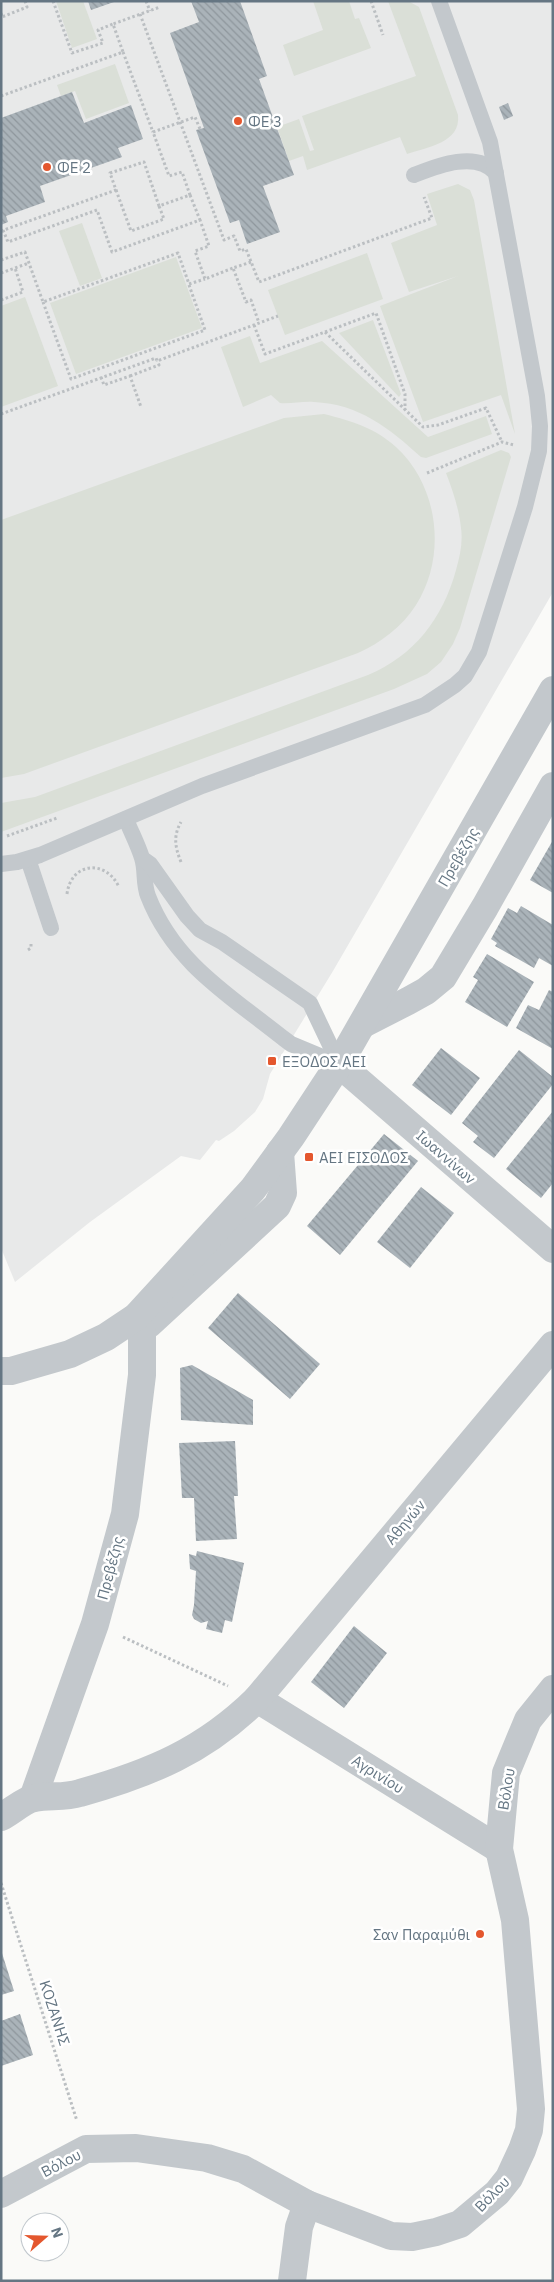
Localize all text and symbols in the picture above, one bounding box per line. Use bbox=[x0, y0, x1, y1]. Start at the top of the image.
place label: ΦΕ 3 bbox=[248, 112, 282, 131]
marker: ΦΕ 3 bbox=[232, 115, 244, 127]
place label: ΦΕ 2 bbox=[57, 158, 91, 177]
marker: ΦΕ 2 bbox=[41, 161, 53, 173]
street label: Πρεβέζης bbox=[433, 824, 483, 890]
place label: ΕΞΟΔΟΣ ΑΕΙ bbox=[282, 1052, 366, 1071]
marker: ΕΞΟΔΟΣ ΑΕΙ bbox=[266, 1055, 278, 1067]
street label: Ιωαννίνων bbox=[412, 1126, 480, 1188]
place label: ΑΕΙ ΕΙΣΟΔΟΣ bbox=[319, 1148, 409, 1167]
marker: ΑΕΙ ΕΙΣΟΔΟΣ bbox=[303, 1151, 315, 1163]
street label: Αθηνών bbox=[381, 1496, 429, 1548]
street label: Πρεβέζης bbox=[92, 1534, 128, 1602]
street label: Αγρινίου bbox=[348, 1751, 408, 1797]
street label: Βόλου bbox=[493, 1767, 519, 1811]
place label: Σαν Παραμύθι bbox=[373, 1925, 471, 1944]
marker: Σαν Παραμύθι bbox=[474, 1928, 486, 1940]
street label: ΚΟΖΑΝΗΣ bbox=[36, 1978, 74, 2048]
street label: Βόλου bbox=[38, 2145, 84, 2181]
street label: Βόλου bbox=[470, 2172, 514, 2216]
north arrow bbox=[20, 2212, 70, 2262]
text: N bbox=[47, 2225, 67, 2240]

